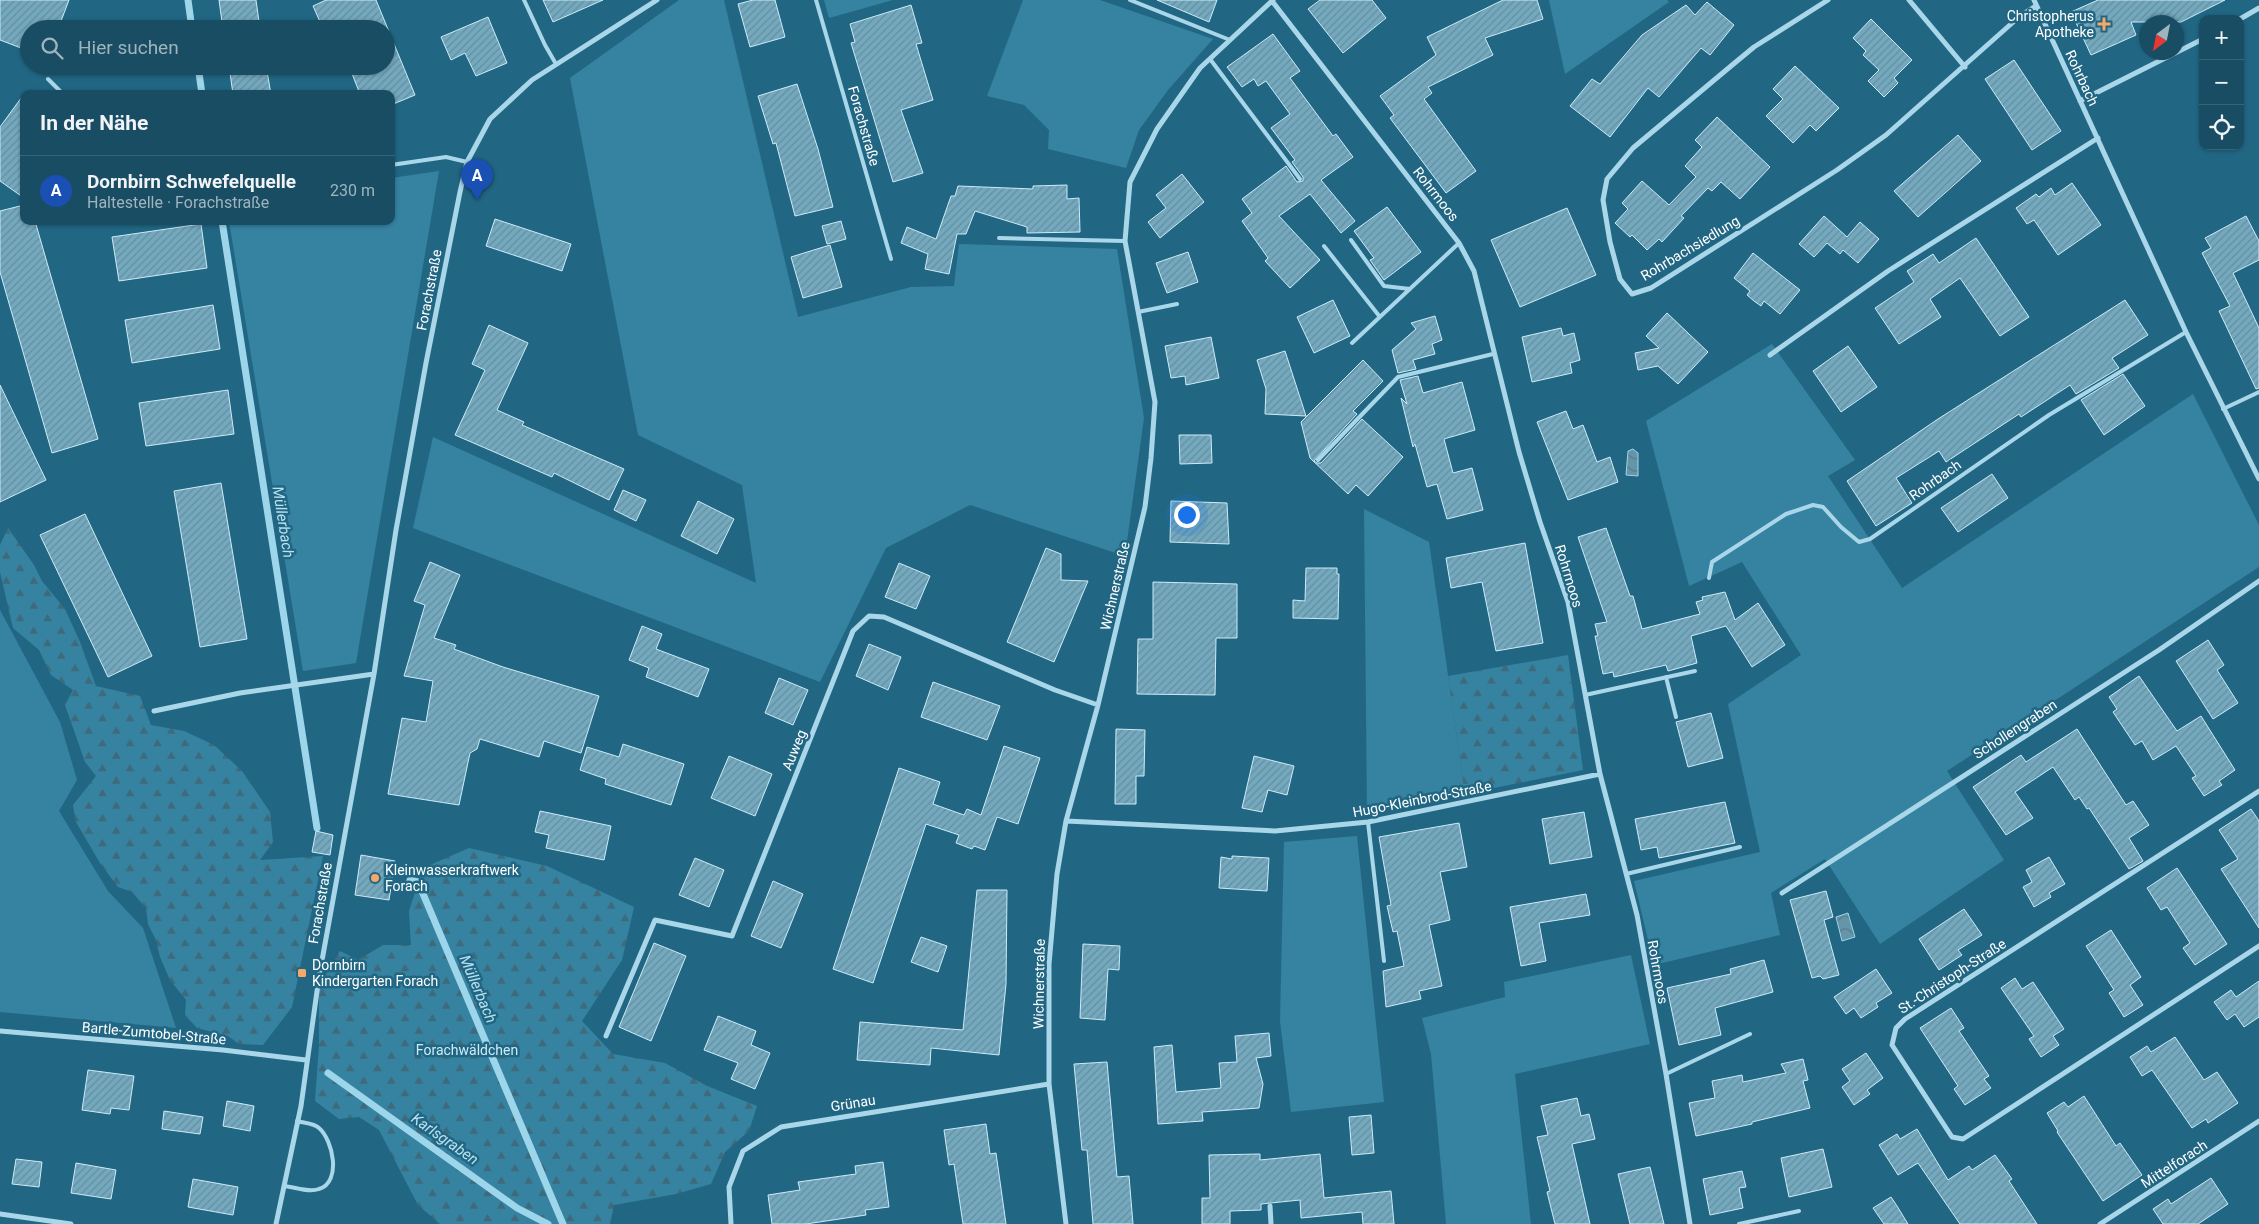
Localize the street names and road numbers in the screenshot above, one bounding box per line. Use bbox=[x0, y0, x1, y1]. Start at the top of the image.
street label: Rohrbach bbox=[2062, 48, 2102, 108]
street label: Forachstraße bbox=[845, 84, 883, 168]
street label: Rohrmoos bbox=[1410, 164, 1462, 224]
street label: Rohrbachsiedlung bbox=[1638, 212, 1742, 284]
street label: Forachstraße bbox=[413, 248, 445, 332]
street label: Rohrbach bbox=[1906, 456, 1964, 504]
street label: Wichnerstraße bbox=[1097, 540, 1133, 632]
street label: Rohrmoos bbox=[1552, 543, 1586, 609]
street label: Schollengraben bbox=[1970, 696, 2060, 762]
street label: Auweg bbox=[779, 727, 809, 773]
street label: Hugo-Kleinbrod-Straße bbox=[1351, 778, 1493, 820]
street label: Forachstraße bbox=[305, 861, 335, 945]
street label: St.-Christoph-Straße bbox=[1895, 935, 2009, 1017]
street label: Wichnerstraße bbox=[1030, 939, 1048, 1029]
street label: Rohrmoos bbox=[1645, 939, 1671, 1005]
street label: Bartle-Zumtobel-Straße bbox=[81, 1019, 227, 1047]
street label: Grünau bbox=[829, 1092, 877, 1114]
street label: Mittelforach bbox=[2138, 1137, 2210, 1191]

